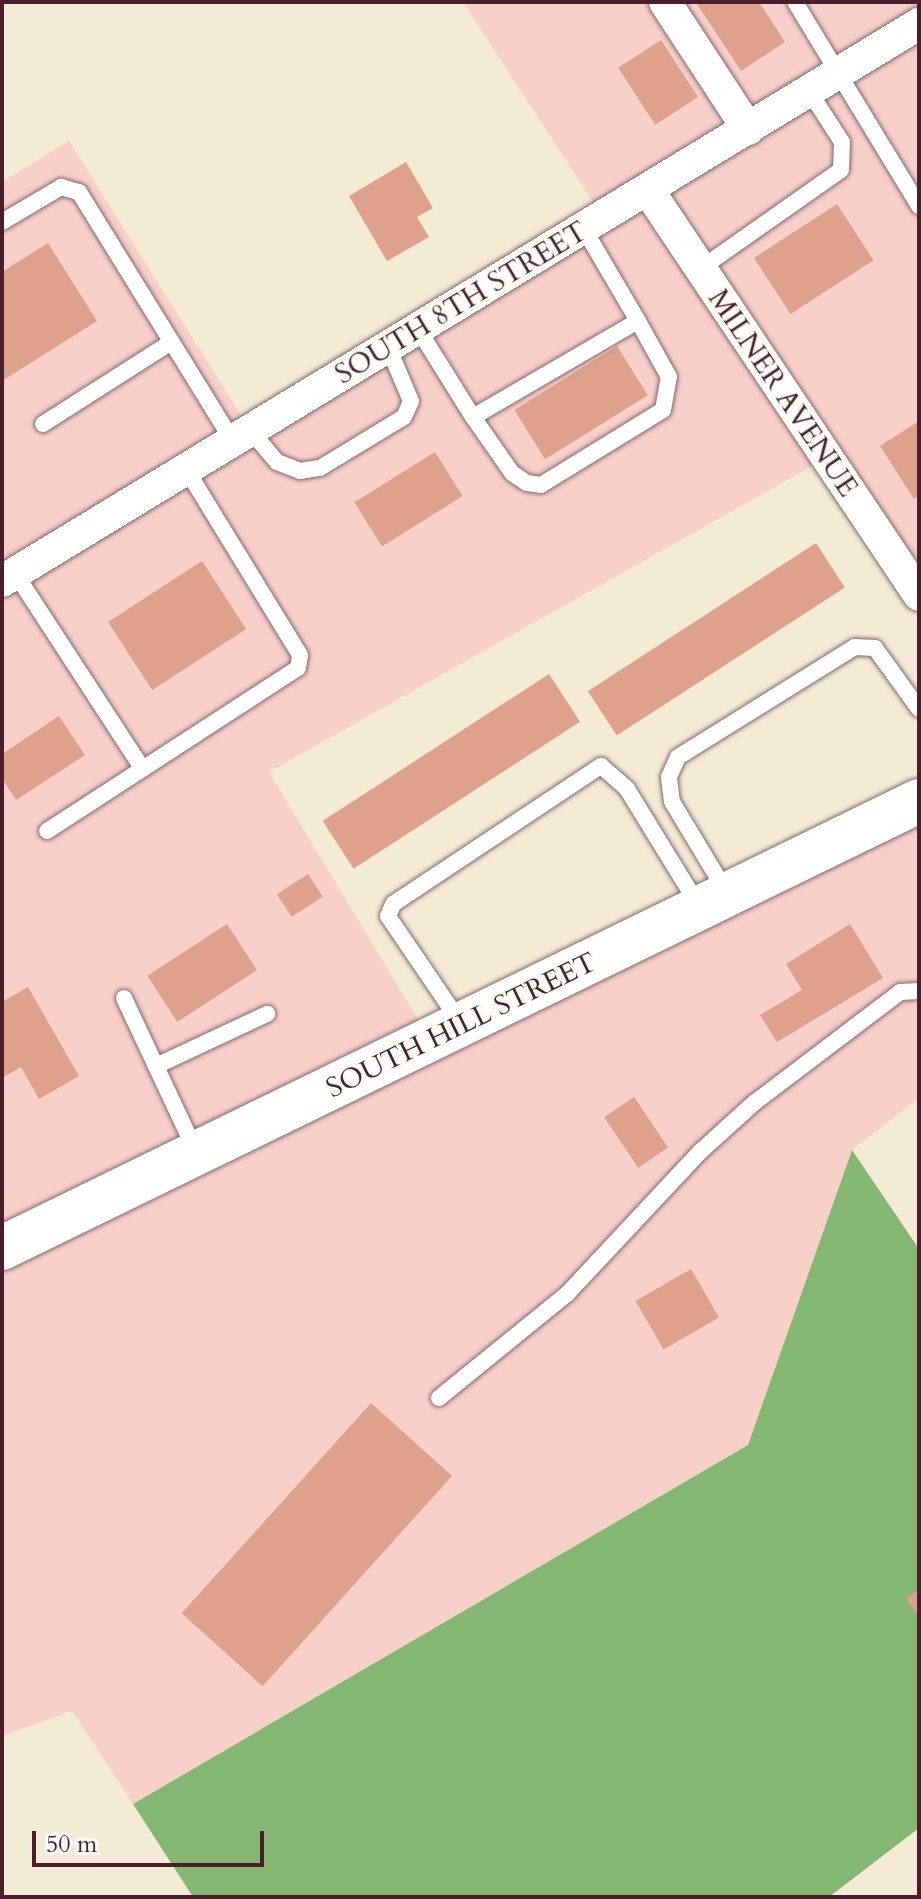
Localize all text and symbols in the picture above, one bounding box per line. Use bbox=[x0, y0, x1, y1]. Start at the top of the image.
street label: SOUTH 8TH STREET bbox=[329, 215, 593, 391]
street label: MILNER AVENUE bbox=[701, 283, 865, 503]
street label: SOUTH HILL STREET bbox=[321, 945, 601, 1105]
scale bar bbox=[36, 1815, 268, 1865]
text: 50 m bbox=[46, 1828, 97, 1861]

